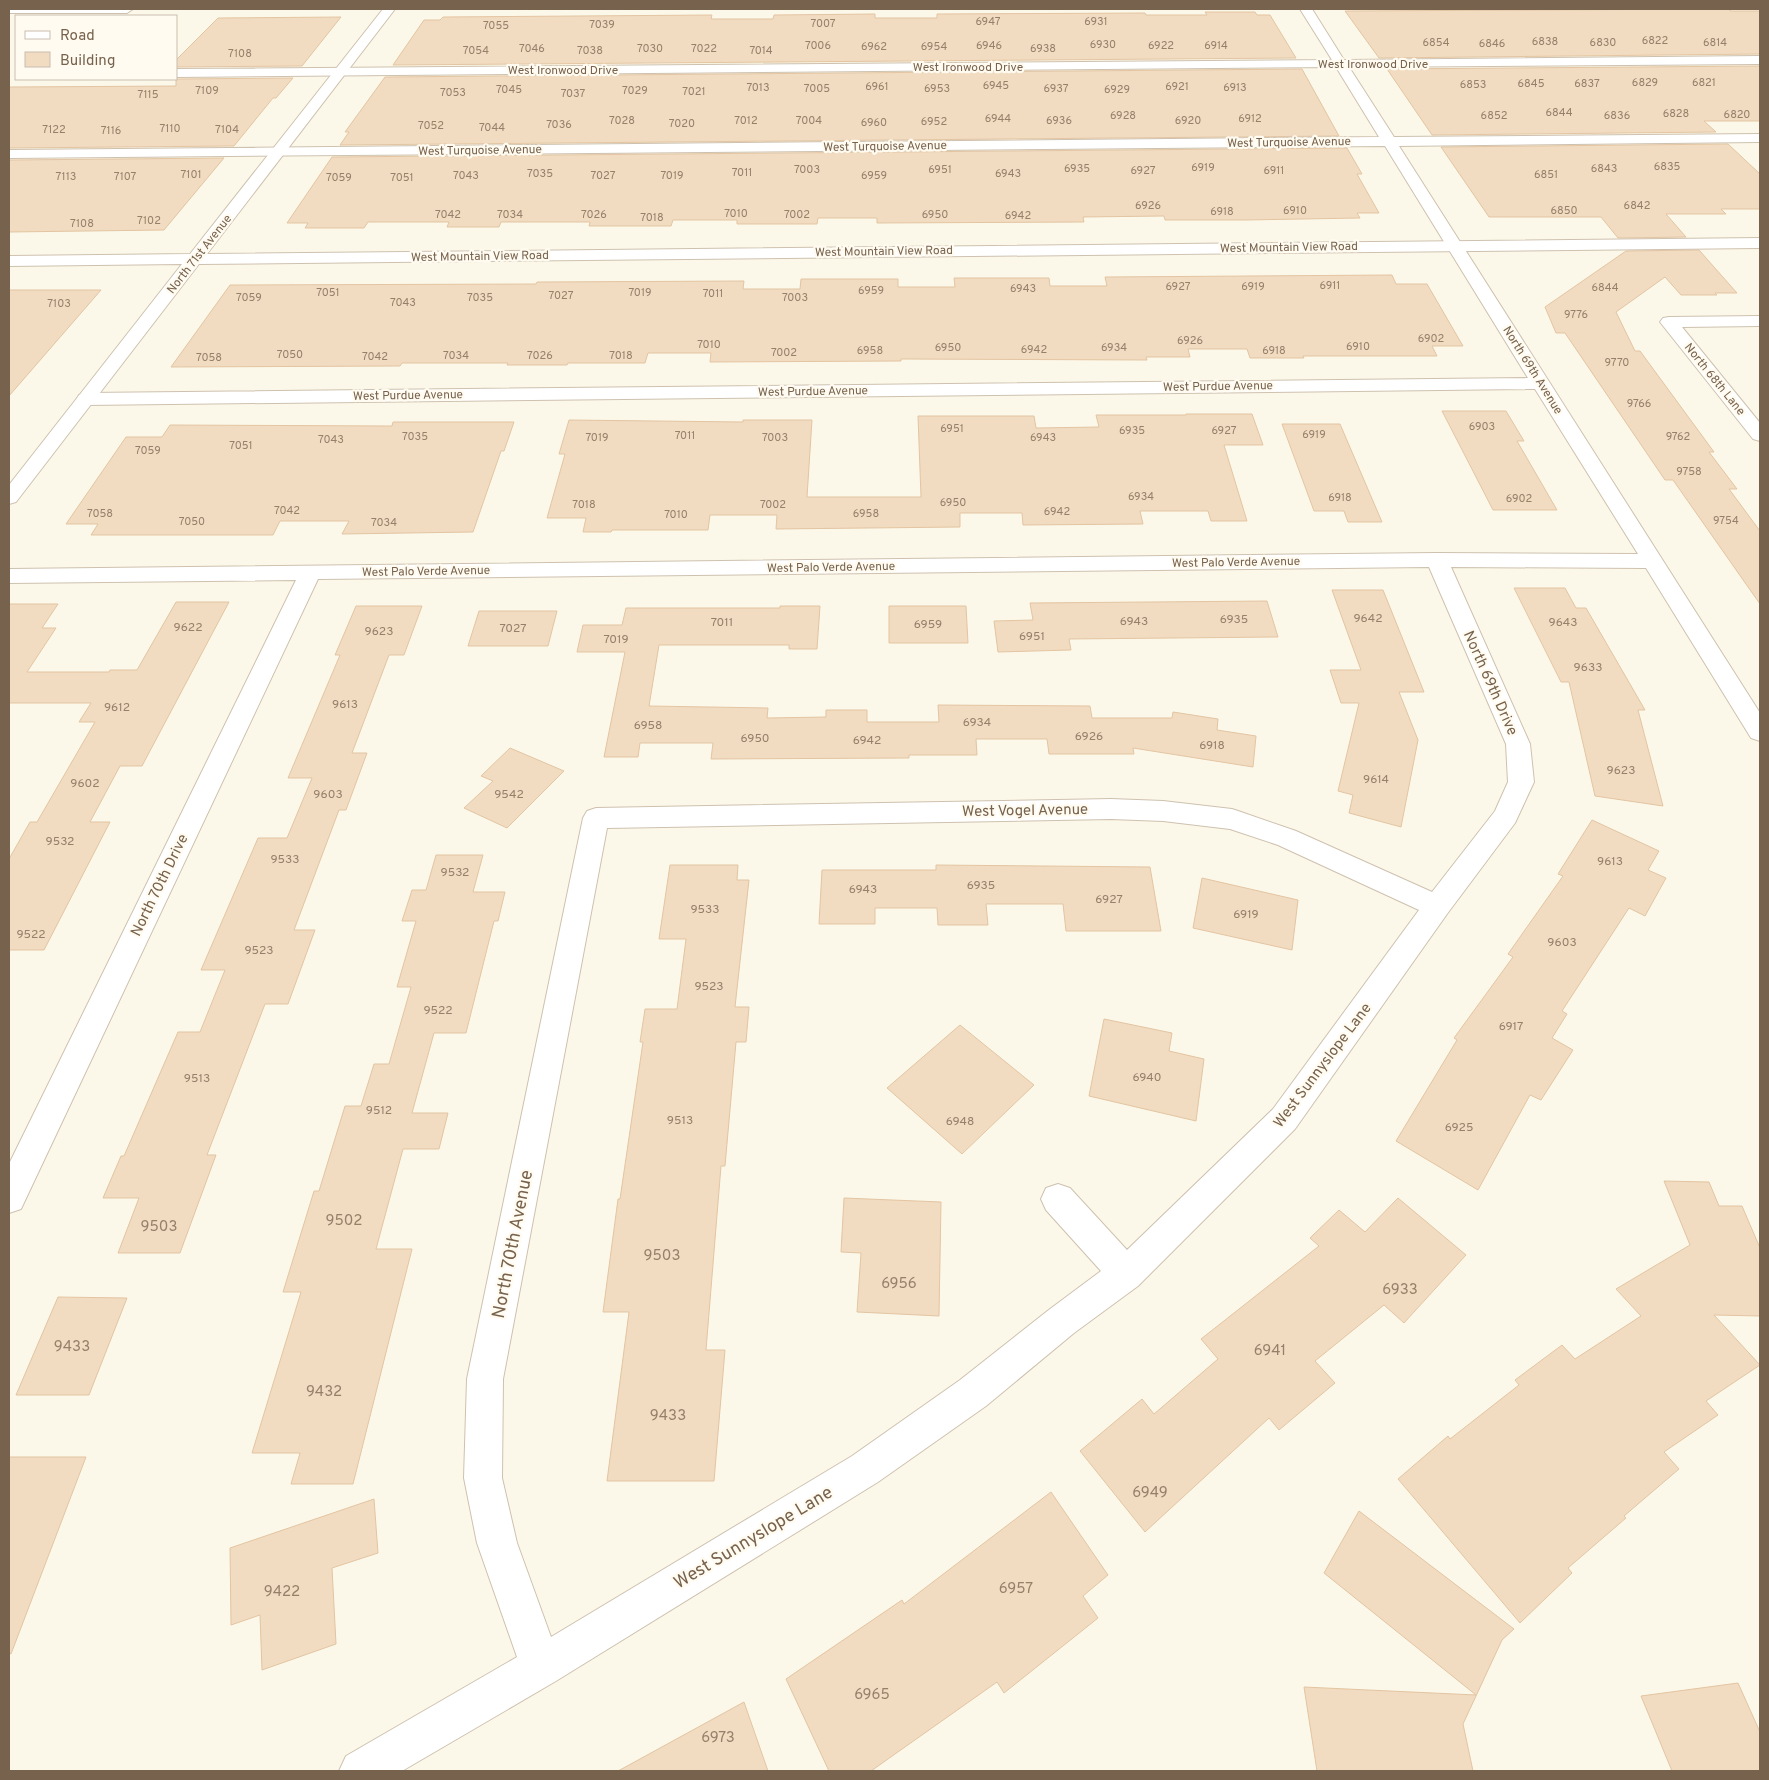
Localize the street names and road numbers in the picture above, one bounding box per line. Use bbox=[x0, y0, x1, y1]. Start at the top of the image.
street label: West Ironwood Drive bbox=[1318, 57, 1428, 73]
street label: West Ironwood Drive bbox=[913, 60, 1023, 76]
street label: West Ironwood Drive bbox=[508, 63, 618, 79]
street label: West Turquoise Avenue bbox=[1227, 134, 1351, 152]
street label: West Turquoise Avenue bbox=[823, 138, 947, 156]
street label: West Turquoise Avenue bbox=[418, 142, 542, 160]
street label: North 71st Avenue bbox=[164, 212, 236, 298]
street label: West Mountain View Road bbox=[1220, 239, 1358, 257]
street label: West Mountain View Road bbox=[815, 243, 953, 261]
street label: West Mountain View Road bbox=[411, 248, 549, 266]
street label: North 69th Avenue bbox=[1499, 323, 1566, 418]
street label: North 68th Lane bbox=[1680, 340, 1748, 419]
street label: West Purdue Avenue bbox=[1163, 378, 1273, 396]
street label: West Purdue Avenue bbox=[758, 383, 868, 401]
street label: West Purdue Avenue bbox=[353, 387, 463, 405]
street label: West Palo Verde Avenue bbox=[1172, 554, 1300, 572]
street label: West Palo Verde Avenue bbox=[767, 559, 895, 577]
street label: West Palo Verde Avenue bbox=[362, 563, 490, 581]
street label: North 69th Drive bbox=[1458, 628, 1521, 739]
street label: West Vogel Avenue bbox=[962, 801, 1088, 822]
street label: North 70th Drive bbox=[127, 831, 193, 940]
street label: West Sunnyslope Lane bbox=[1270, 1000, 1376, 1132]
street label: North 70th Avenue bbox=[488, 1168, 539, 1320]
street label: West Sunnyslope Lane bbox=[670, 1482, 838, 1595]

